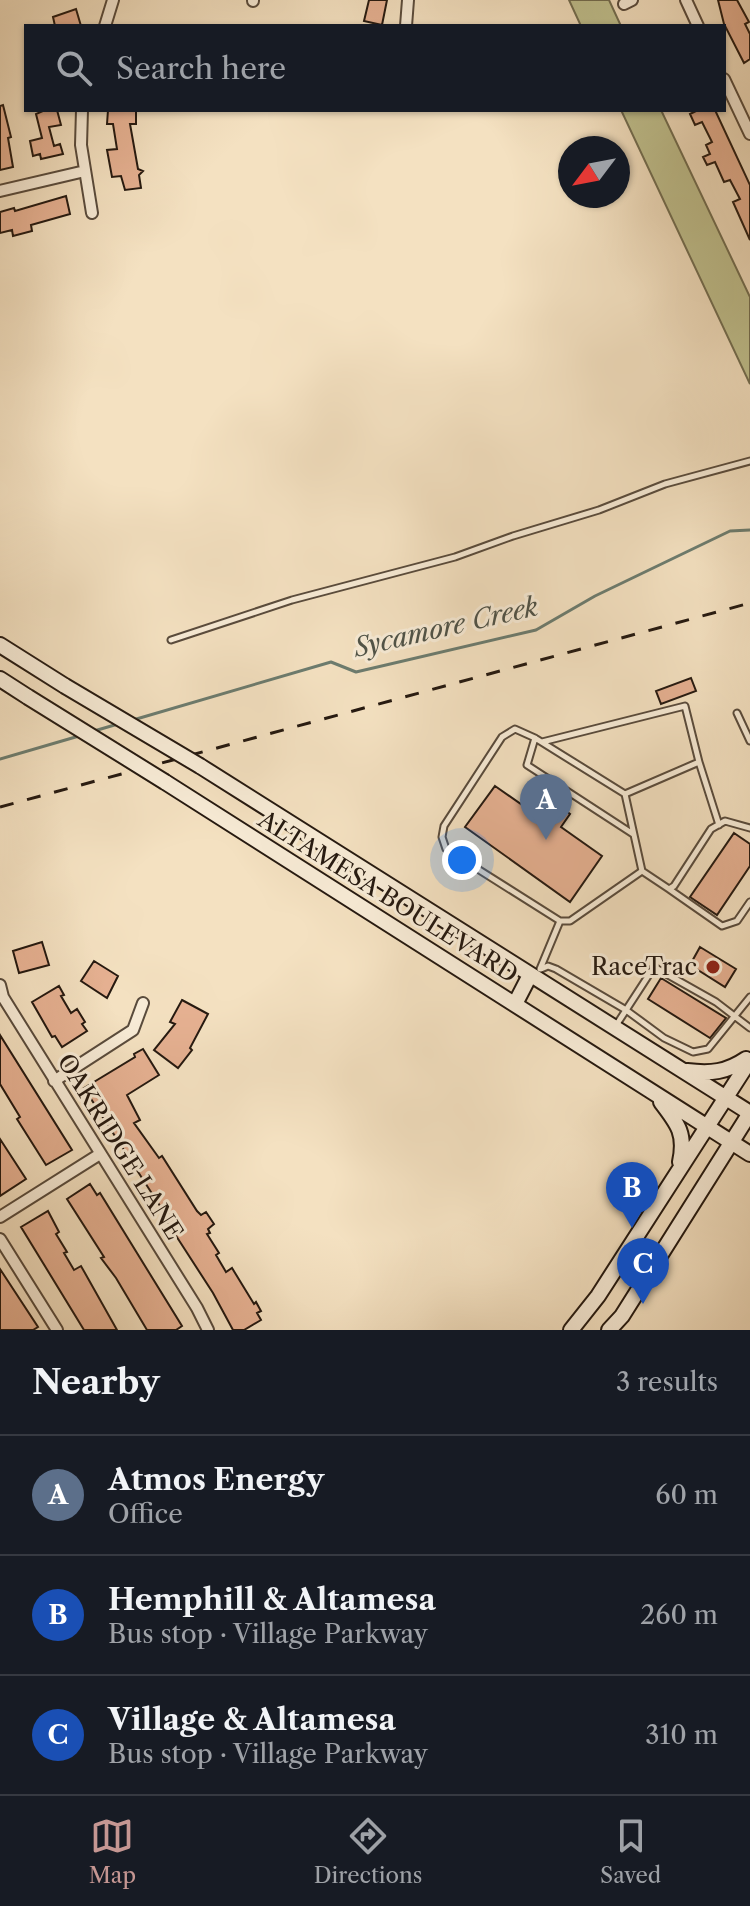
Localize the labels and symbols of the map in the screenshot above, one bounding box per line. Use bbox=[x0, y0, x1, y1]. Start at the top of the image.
north arrow bbox=[558, 136, 630, 208]
water label: Sycamore Creek bbox=[349, 590, 542, 664]
pin: A bbox=[520, 774, 572, 840]
street label: ALTAMESA BOULEVARD bbox=[252, 804, 523, 989]
your location bbox=[442, 840, 482, 880]
place label: RaceTrac bbox=[591, 952, 697, 981]
marker: RaceTrac bbox=[704, 958, 722, 976]
street label: OAKRIDGE LANE bbox=[51, 1048, 189, 1245]
pin: B bbox=[606, 1162, 658, 1228]
pin: C bbox=[617, 1238, 669, 1304]

